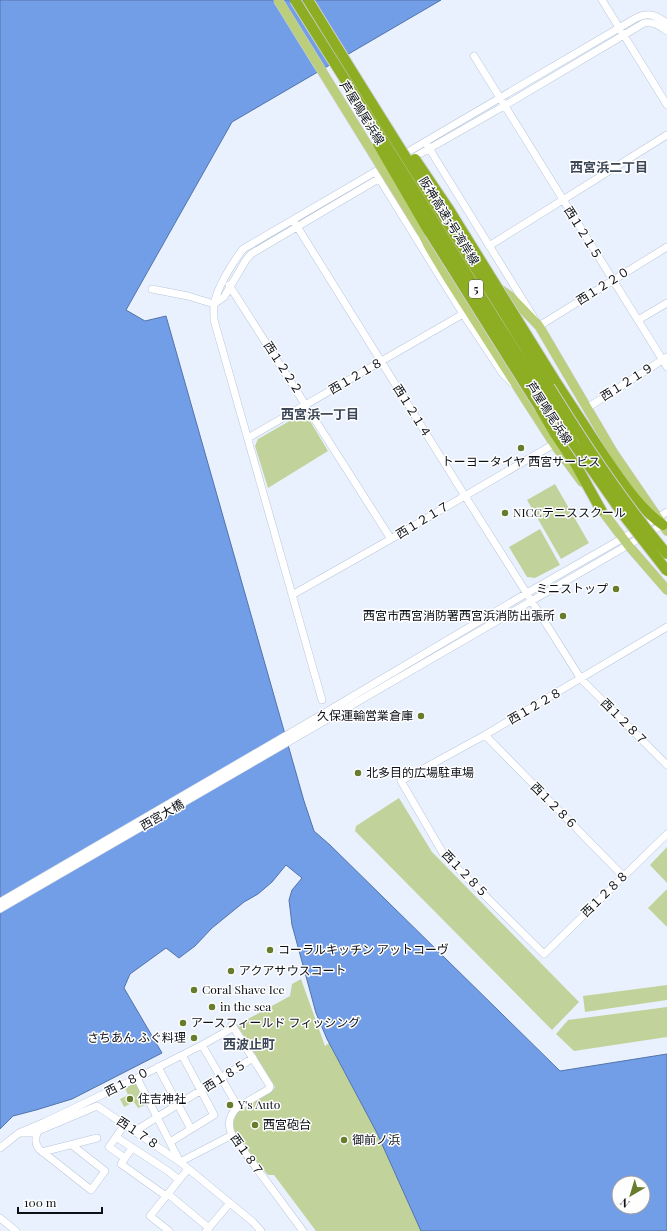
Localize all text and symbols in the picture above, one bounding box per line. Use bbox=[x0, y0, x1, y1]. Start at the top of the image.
street label: 芦屋鳴尾浜線 bbox=[337, 78, 389, 147]
district label: 西宮浜二丁目 bbox=[570, 158, 648, 175]
street label: 阪神高速5号湾岸線 bbox=[416, 173, 483, 268]
street label: 西１２１５ bbox=[561, 203, 607, 262]
street label: 西１２２０ bbox=[573, 262, 632, 308]
road number: 5 bbox=[469, 280, 483, 298]
street label: 西１２２２ bbox=[261, 338, 307, 397]
street label: 西１２１８ bbox=[326, 353, 385, 397]
street label: 西１２１９ bbox=[597, 358, 656, 404]
street label: 芦屋鳴尾浜線 bbox=[524, 378, 576, 447]
street label: 西１２１４ bbox=[390, 381, 436, 440]
district label: 西宮浜一丁目 bbox=[281, 405, 359, 422]
marker: トーヨータイヤ 西宮サービス bbox=[516, 443, 526, 453]
place label: トーヨータイヤ 西宮サービス bbox=[442, 453, 600, 469]
street label: 西１２１７ bbox=[393, 497, 452, 541]
place label: NICCテニススクール bbox=[513, 504, 626, 520]
marker: NICCテニススクール bbox=[500, 508, 510, 518]
place label: ミニストップ bbox=[536, 580, 608, 596]
marker: ミニストップ bbox=[611, 584, 621, 594]
place label: 西宮市西宮消防署西宮浜消防出張所 bbox=[363, 607, 555, 623]
marker: 西宮市西宮消防署西宮浜消防出張所 bbox=[558, 611, 568, 621]
street label: 西１２２８ bbox=[505, 683, 564, 727]
street label: 西１２８７ bbox=[598, 694, 652, 748]
place label: 久保運輸営業倉庫 bbox=[317, 707, 413, 723]
marker: 久保運輸営業倉庫 bbox=[416, 711, 426, 721]
place label: 北多目的広場駐車場 bbox=[366, 764, 474, 780]
marker: 北多目的広場駐車場 bbox=[353, 768, 363, 778]
street label: 西１２８６ bbox=[528, 778, 582, 832]
street label: 西宮大橋 bbox=[137, 795, 186, 833]
street label: 西１２８５ bbox=[439, 846, 492, 900]
street label: 西１２８８ bbox=[577, 867, 631, 920]
place label: コーラルキッチン アットコーヴ bbox=[278, 941, 449, 957]
marker: コーラルキッチン アットコーヴ bbox=[265, 945, 275, 955]
place label: アクアサウスコート bbox=[239, 962, 346, 978]
marker: アクアサウスコート bbox=[226, 966, 236, 976]
place label: Coral Shave Ice bbox=[202, 981, 285, 997]
marker: Coral Shave Ice bbox=[189, 985, 199, 995]
place label: in the sea bbox=[220, 998, 271, 1014]
marker: in the sea bbox=[207, 1002, 217, 1012]
place label: アースフィールド フィッシング bbox=[191, 1014, 360, 1030]
marker: アースフィールド フィッシング bbox=[178, 1018, 188, 1028]
place label: さちあん ふぐ料理 bbox=[87, 1029, 186, 1045]
marker: さちあん ふぐ料理 bbox=[189, 1033, 199, 1043]
district label: 西波止町 bbox=[223, 1035, 275, 1052]
street label: 西１８５ bbox=[200, 1056, 249, 1095]
street label: 西１８０ bbox=[102, 1063, 152, 1099]
place label: 住吉神社 bbox=[138, 1090, 186, 1106]
marker: 住吉神社 bbox=[125, 1094, 135, 1104]
place label: Y's Auto bbox=[237, 1096, 281, 1112]
marker: Y's Auto bbox=[225, 1100, 235, 1110]
street label: 西１７８ bbox=[114, 1112, 163, 1152]
place label: 西宮砲台 bbox=[263, 1116, 311, 1132]
marker: 西宮砲台 bbox=[250, 1120, 260, 1130]
street label: 西１８７ bbox=[227, 1130, 268, 1179]
place label: 御前ノ浜 bbox=[352, 1131, 400, 1147]
marker: 御前ノ浜 bbox=[339, 1135, 349, 1145]
north arrow bbox=[611, 1175, 651, 1215]
scale bar bbox=[18, 1189, 102, 1215]
text: 100 m bbox=[24, 1194, 57, 1210]
text: N bbox=[617, 1195, 632, 1212]

